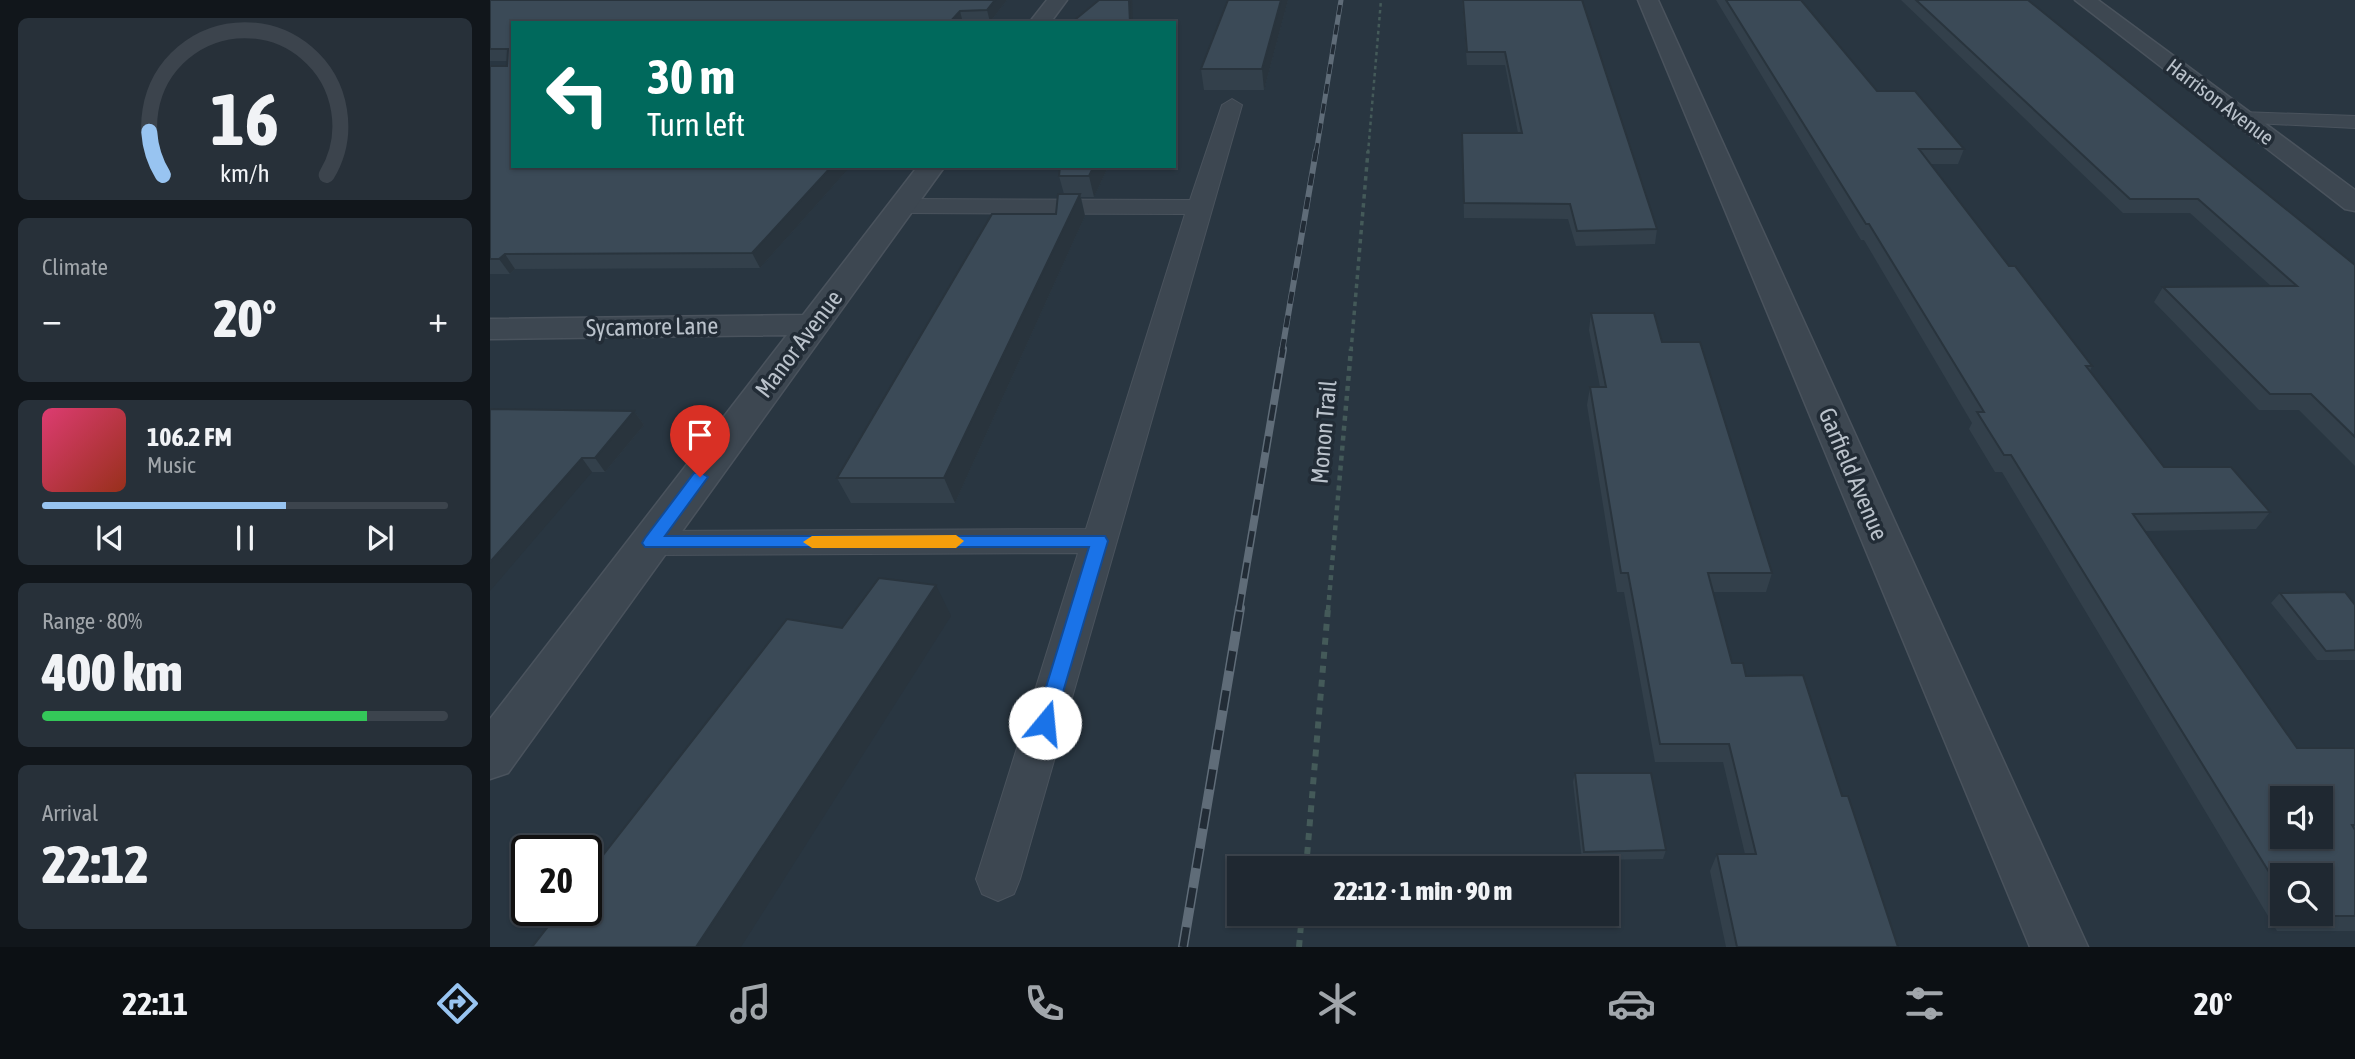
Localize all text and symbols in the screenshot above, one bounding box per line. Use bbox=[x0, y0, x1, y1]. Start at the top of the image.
text: 30 m bbox=[647, 48, 735, 104]
icon: left bbox=[532, 49, 623, 140]
street label: Harrison Avenue bbox=[2162, 53, 2279, 149]
text: 16 bbox=[211, 77, 279, 160]
text: Turn left bbox=[647, 106, 745, 143]
text: km/h bbox=[220, 159, 270, 187]
text: Climate bbox=[42, 254, 108, 280]
street label: Manor Avenue bbox=[750, 285, 848, 403]
text: 20° bbox=[213, 288, 277, 348]
text: − bbox=[42, 297, 62, 340]
text: + bbox=[428, 297, 448, 340]
street label: Sycamore Lane bbox=[586, 312, 718, 341]
street label: Monon Trail bbox=[1306, 378, 1342, 485]
street label: Garfield Avenue bbox=[1813, 404, 1893, 544]
pin bbox=[670, 405, 730, 477]
icon: arrive bbox=[681, 416, 719, 454]
text: 106.2 FM bbox=[147, 422, 232, 452]
text: Music bbox=[147, 452, 195, 478]
icon: previous bbox=[91, 519, 129, 557]
icon: pause bbox=[226, 519, 264, 557]
icon: next bbox=[361, 519, 399, 557]
text: Range · 80% bbox=[42, 608, 142, 634]
text: 400 km bbox=[42, 642, 183, 702]
position arrow bbox=[1008, 686, 1082, 760]
map controls bbox=[2270, 786, 2333, 926]
button: sound bbox=[2270, 786, 2333, 849]
text: Arrival bbox=[42, 800, 98, 826]
text: 22:12 bbox=[42, 834, 149, 894]
speed limit sign: 20 bbox=[511, 835, 602, 926]
button: search bbox=[2270, 863, 2333, 926]
text: 22:12 · 1 min · 90 m bbox=[1334, 876, 1512, 906]
icon: directions bbox=[433, 979, 482, 1028]
icon: music bbox=[726, 979, 775, 1028]
icon: phone bbox=[1020, 979, 1069, 1028]
icon: climate bbox=[1313, 979, 1362, 1028]
icon: car bbox=[1607, 979, 1656, 1028]
icon: filters bbox=[1900, 979, 1949, 1028]
text: 22:11 bbox=[122, 985, 188, 1022]
text: 20° bbox=[2194, 985, 2233, 1022]

